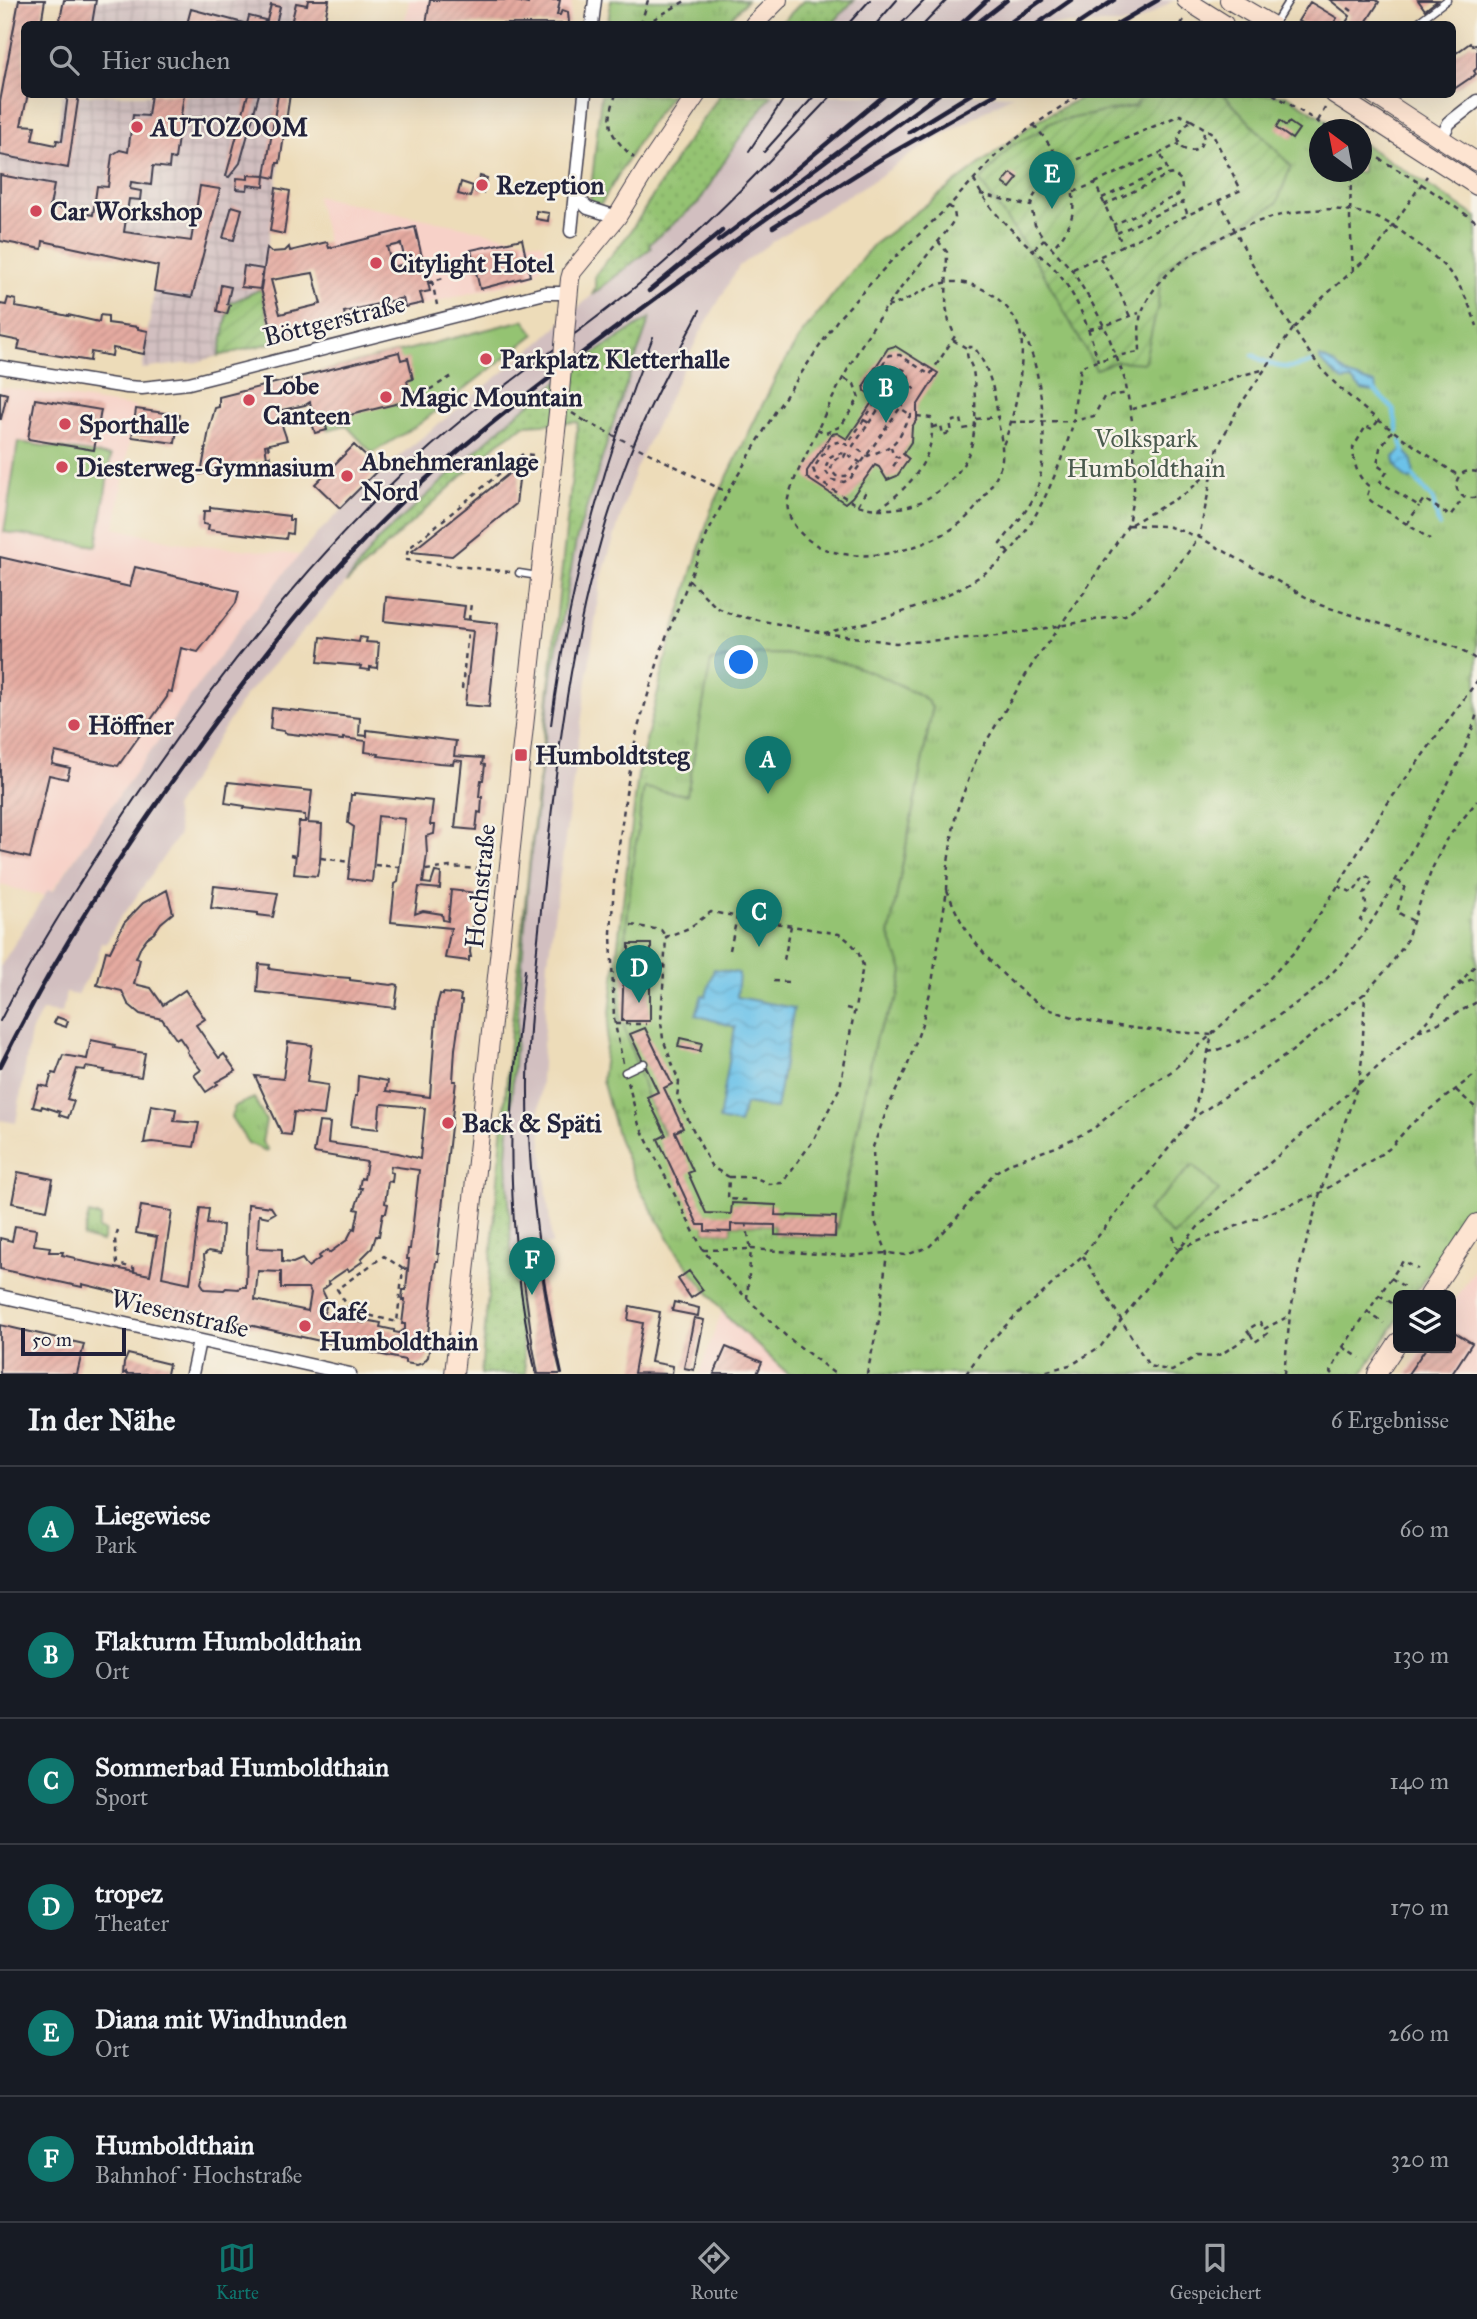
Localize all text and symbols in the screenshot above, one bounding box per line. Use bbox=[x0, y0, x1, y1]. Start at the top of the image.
search box bbox=[21, 21, 1456, 98]
icon: search bbox=[45, 41, 83, 79]
text: Hier suchen bbox=[101, 44, 230, 76]
place label: AUTOZOOM bbox=[149, 111, 308, 143]
marker: AUTOZOOM bbox=[129, 119, 145, 135]
north arrow bbox=[1309, 119, 1372, 182]
pin: E bbox=[1029, 151, 1075, 209]
place label: Rezeption bbox=[496, 169, 604, 201]
marker: Rezeption bbox=[474, 177, 490, 193]
place label: Car Workshop bbox=[50, 195, 203, 227]
marker: Car Workshop bbox=[28, 203, 44, 219]
place label: Citylight Hotel bbox=[390, 247, 555, 280]
marker: Citylight Hotel bbox=[368, 255, 384, 271]
street label: Böttgerstraße bbox=[260, 287, 409, 353]
place label: Parkplatz Kletterhalle bbox=[500, 343, 730, 375]
marker: Parkplatz Kletterhalle bbox=[478, 351, 494, 367]
pin: B bbox=[863, 365, 909, 423]
place label: Lobe Canteen bbox=[263, 369, 351, 431]
place label: Magic Mountain bbox=[400, 381, 583, 414]
marker: Magic Mountain bbox=[378, 389, 394, 405]
marker: Lobe Canteen bbox=[241, 392, 257, 408]
place label: Sporthalle bbox=[79, 408, 190, 440]
marker: Sporthalle bbox=[57, 416, 73, 432]
park label: Volkspark Humboldthain bbox=[1066, 422, 1226, 484]
place label: Abnehmeranlage Nord bbox=[359, 445, 539, 507]
place label: Diesterweg-Gymnasium bbox=[76, 451, 335, 484]
marker: Diesterweg-Gymnasium bbox=[54, 459, 70, 475]
marker: Abnehmeranlage Nord bbox=[339, 468, 355, 484]
your location bbox=[724, 645, 758, 679]
place label: Höffner bbox=[88, 709, 175, 741]
marker: Höffner bbox=[66, 717, 82, 733]
pin: A bbox=[745, 736, 791, 794]
place label: Humboldtsteg bbox=[535, 739, 690, 772]
marker: Humboldtsteg bbox=[513, 747, 529, 763]
street label: Hochstraße bbox=[458, 822, 502, 950]
pin: C bbox=[736, 889, 782, 947]
pin: D bbox=[616, 945, 662, 1003]
place label: Back & Späti bbox=[462, 1107, 603, 1139]
marker: Back & Späti bbox=[440, 1115, 456, 1131]
pin: F bbox=[509, 1237, 555, 1295]
street label: Wiesenstraße bbox=[108, 1282, 252, 1344]
map controls bbox=[1393, 1290, 1456, 1353]
button: layers bbox=[1393, 1290, 1456, 1353]
place label: Café Humboldthain bbox=[319, 1295, 478, 1357]
marker: Café Humboldthain bbox=[297, 1318, 313, 1334]
scale bar bbox=[21, 1325, 126, 1357]
text: 50 m bbox=[32, 1328, 72, 1351]
text: In der Nähe bbox=[28, 1402, 176, 1438]
text: 6 Ergebnisse bbox=[1331, 1406, 1449, 1434]
text: Liegewiese bbox=[95, 1499, 210, 1531]
text: A bbox=[43, 1515, 59, 1543]
text: 60 m bbox=[1400, 1515, 1449, 1543]
text: Park bbox=[95, 1531, 137, 1559]
text: Flakturm Humboldthain bbox=[95, 1625, 362, 1657]
text: B bbox=[43, 1641, 59, 1669]
text: 130 m bbox=[1393, 1641, 1449, 1669]
text: Ort bbox=[95, 1657, 129, 1685]
text: Sommerbad Humboldthain bbox=[95, 1751, 389, 1783]
text: C bbox=[43, 1767, 59, 1795]
text: 140 m bbox=[1389, 1767, 1449, 1795]
text: Sport bbox=[95, 1783, 148, 1811]
text: tropez bbox=[95, 1877, 163, 1909]
text: D bbox=[42, 1893, 60, 1921]
text: 170 m bbox=[1390, 1893, 1449, 1921]
text: Theater bbox=[95, 1909, 169, 1937]
text: Diana mit Windhunden bbox=[95, 2003, 347, 2035]
text: E bbox=[43, 2019, 59, 2047]
text: 260 m bbox=[1388, 2019, 1449, 2047]
text: Ort bbox=[95, 2035, 129, 2063]
text: Humboldthain bbox=[95, 2129, 254, 2161]
text: F bbox=[43, 2145, 59, 2173]
text: 320 m bbox=[1391, 2145, 1449, 2173]
text: Bahnhof · Hochstraße bbox=[95, 2161, 302, 2189]
tab: Karte bbox=[216, 2239, 259, 2304]
tab: Route bbox=[690, 2239, 738, 2304]
tab: Gespeichert bbox=[1170, 2239, 1261, 2304]

